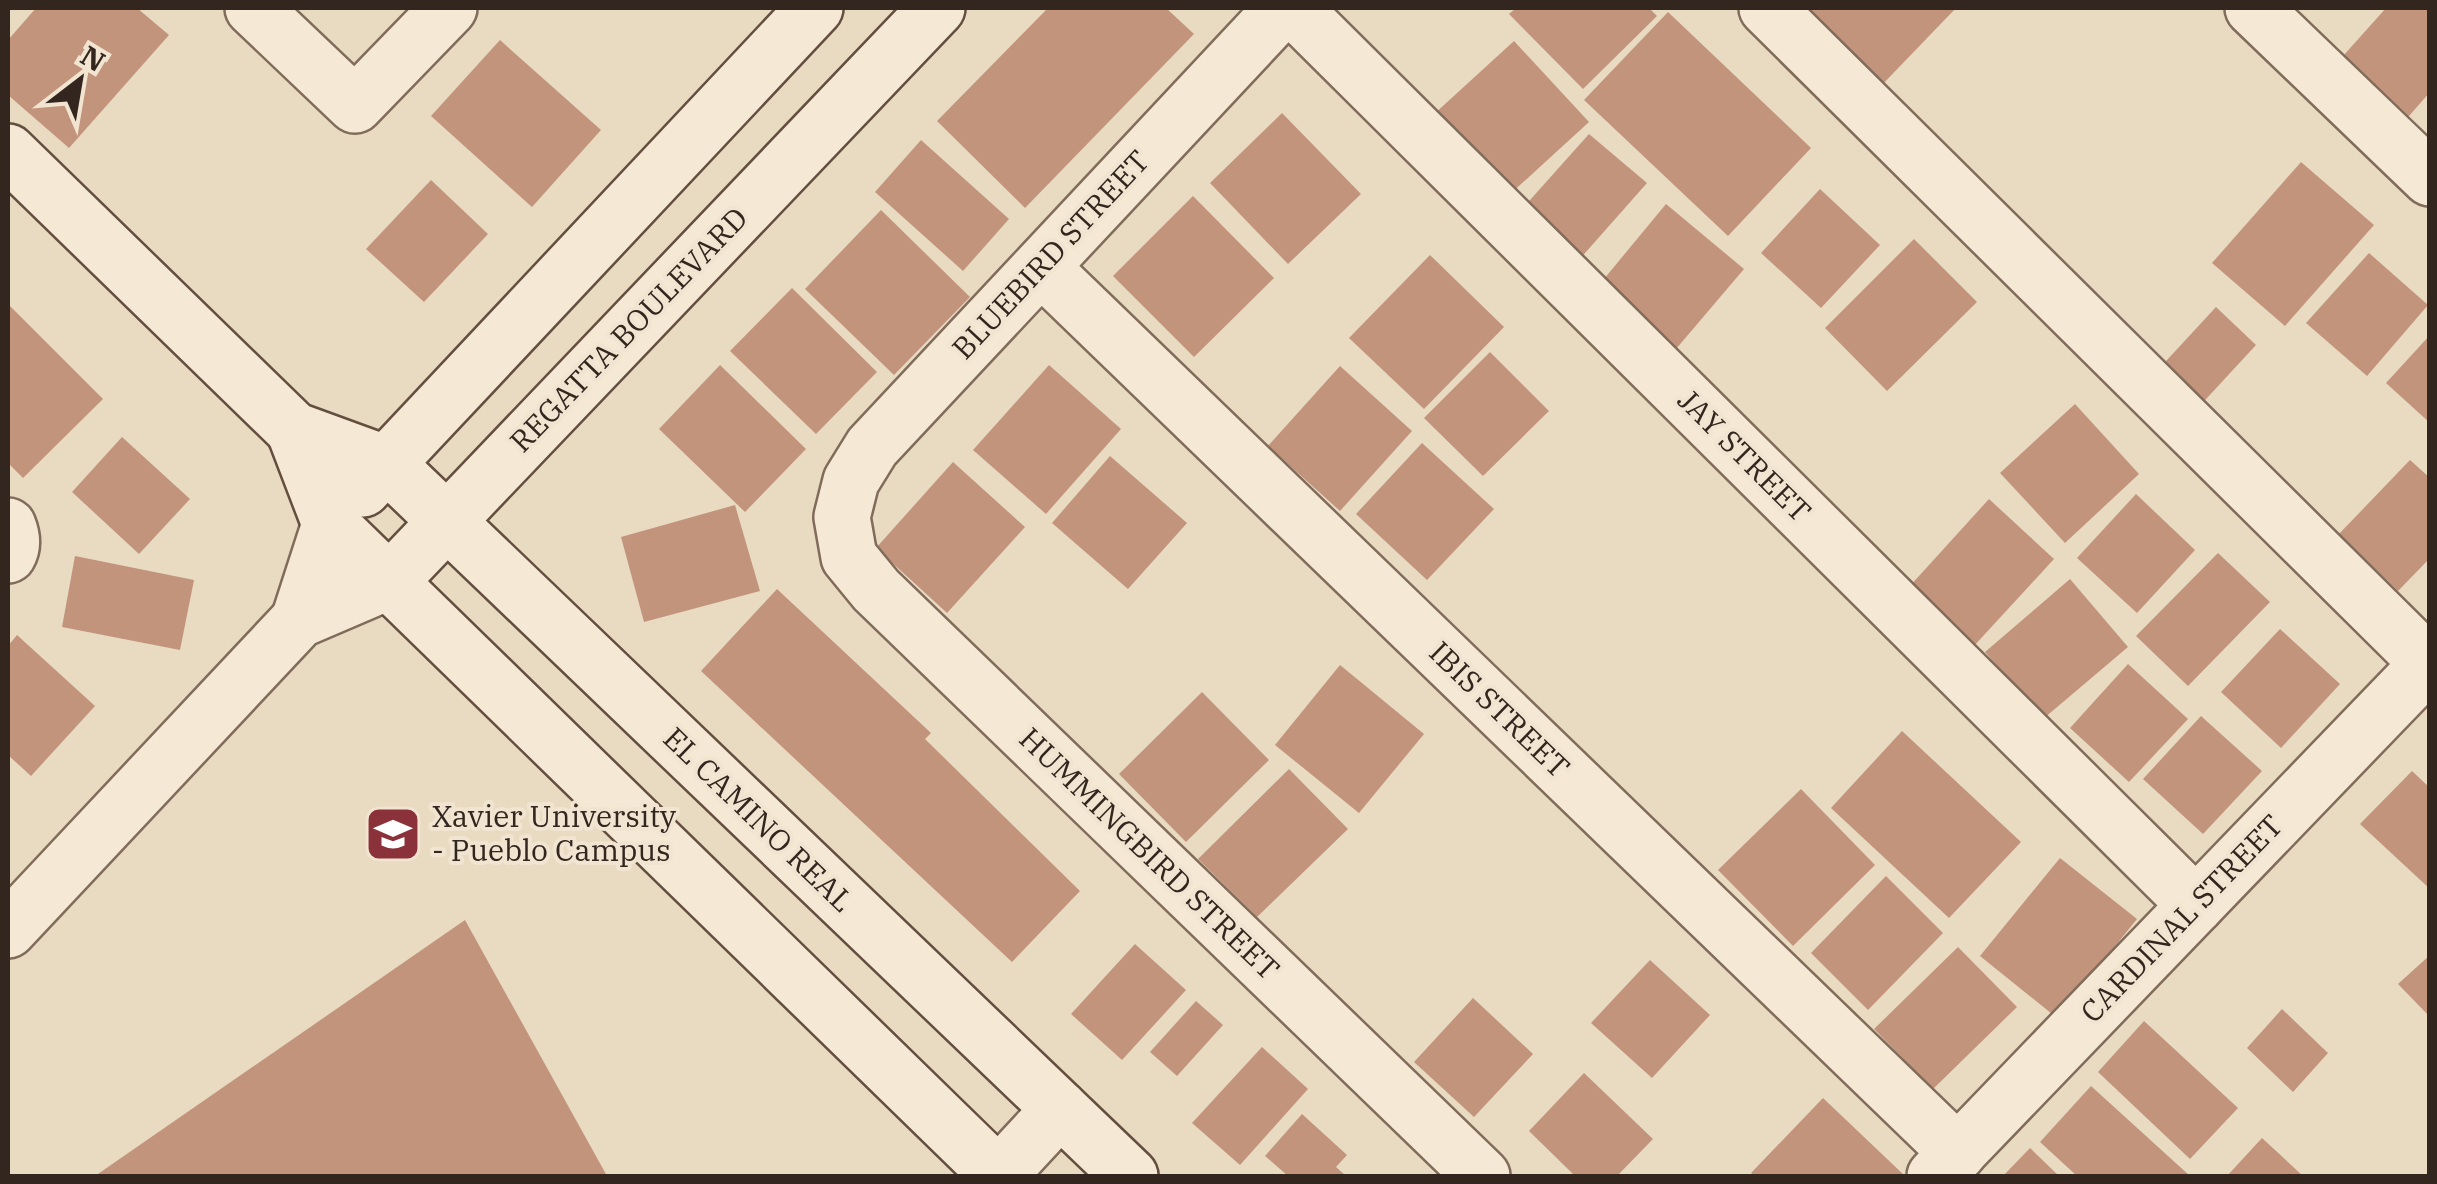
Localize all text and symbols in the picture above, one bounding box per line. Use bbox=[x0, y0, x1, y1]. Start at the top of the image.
north arrow bbox=[30, 30, 130, 130]
text: N bbox=[74, 37, 112, 80]
street label: BLUEBIRD STREET bbox=[943, 141, 1157, 367]
street label: REGATTA BOULEVARD bbox=[501, 198, 755, 460]
street label: JAY STREET bbox=[1670, 380, 1820, 530]
street label: IBIS STREET bbox=[1422, 632, 1578, 786]
street label: EL CAMINO REAL bbox=[656, 718, 862, 920]
street label: HUMMINGBIRD STREET bbox=[1012, 718, 1288, 988]
place label: Xavier University - Pueblo Campus bbox=[432, 796, 676, 869]
school or university icon: Xavier University - Pueblo Campus bbox=[363, 804, 423, 864]
street label: CARDINAL STREET bbox=[2071, 806, 2290, 1030]

